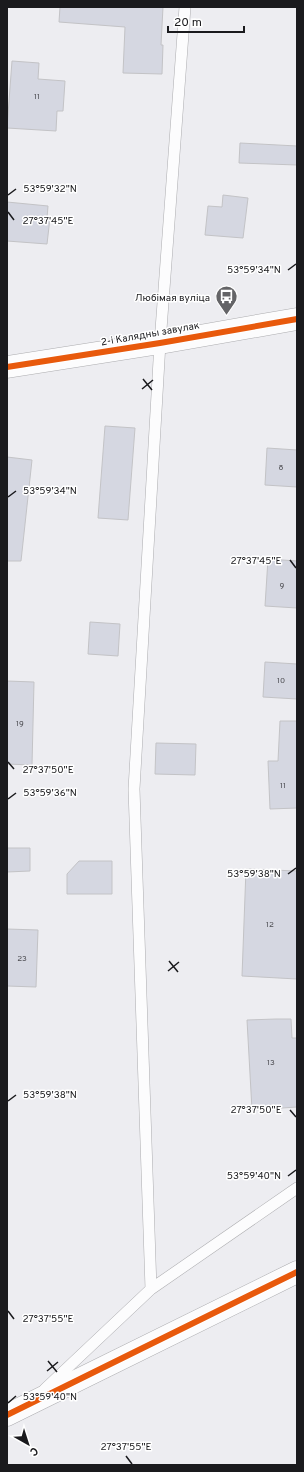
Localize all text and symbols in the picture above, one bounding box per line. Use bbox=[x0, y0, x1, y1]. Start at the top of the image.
scale bar bbox=[168, 8, 244, 34]
text: 20 m bbox=[174, 15, 202, 31]
house number: 11 bbox=[34, 92, 40, 102]
text: 53°59'32"N bbox=[23, 183, 77, 196]
text: 27°37'45"E bbox=[22, 215, 74, 228]
text: 53°59'34"N bbox=[227, 264, 281, 277]
bus stop icon: Любімая вуліца bbox=[213, 284, 239, 317]
place label: Любімая вуліца bbox=[135, 292, 210, 305]
street label: 2-і Калядны завулак bbox=[100, 319, 201, 350]
house number: 8 bbox=[279, 463, 284, 473]
text: 53°59'34"N bbox=[23, 485, 77, 498]
text: 27°37'45"E bbox=[230, 555, 282, 568]
house number: 9 bbox=[280, 581, 285, 591]
house number: 10 bbox=[277, 676, 285, 686]
house number: 19 bbox=[16, 719, 24, 729]
text: 27°37'50"E bbox=[22, 764, 74, 777]
house number: 11 bbox=[280, 781, 286, 791]
text: 53°59'36"N bbox=[23, 787, 77, 800]
text: 53°59'38"N bbox=[227, 868, 281, 881]
house number: 12 bbox=[266, 920, 274, 930]
house number: 23 bbox=[17, 954, 27, 964]
house number: 13 bbox=[267, 1058, 275, 1068]
text: 53°59'38"N bbox=[23, 1089, 77, 1102]
text: 27°37'50"E bbox=[230, 1104, 282, 1117]
text: 53°59'40"N bbox=[227, 1170, 281, 1183]
text: 27°37'55"E bbox=[22, 1313, 74, 1326]
text: 53°59'40"N bbox=[23, 1391, 77, 1404]
north arrow bbox=[8, 1424, 48, 1464]
text: 27°37'55"E bbox=[100, 1441, 152, 1454]
text: С bbox=[27, 1443, 41, 1459]

